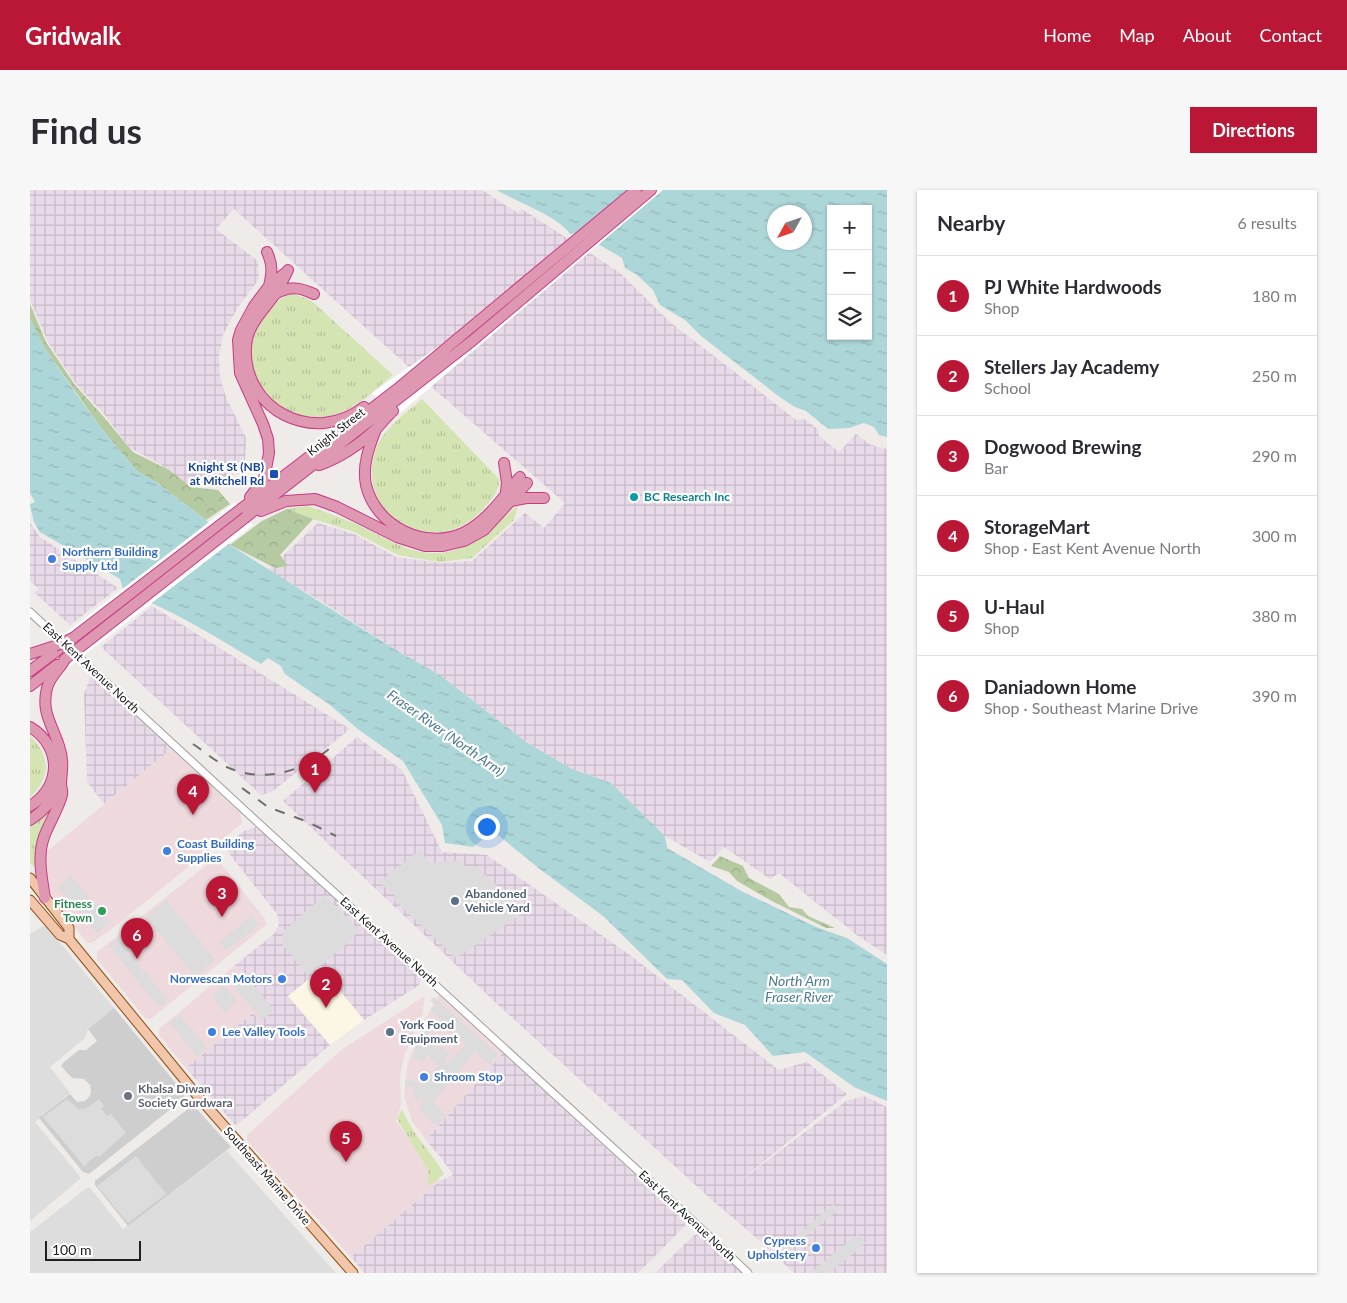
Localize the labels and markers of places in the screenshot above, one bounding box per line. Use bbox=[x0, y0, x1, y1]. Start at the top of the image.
place label: Knight St (NB) at Mitchell Rd bbox=[188, 459, 264, 488]
marker: Knight St (NB) at Mitchell Rd bbox=[268, 468, 280, 480]
place label: BC Research Inc bbox=[644, 489, 730, 504]
marker: BC Research Inc bbox=[628, 491, 640, 503]
place label: Northern Building Supply Ltd bbox=[62, 544, 158, 573]
marker: Northern Building Supply Ltd bbox=[46, 553, 58, 565]
pin: 1 bbox=[299, 752, 331, 793]
pin: 4 bbox=[177, 774, 209, 815]
place label: Coast Building Supplies bbox=[177, 836, 255, 865]
marker: Coast Building Supplies bbox=[161, 845, 173, 857]
pin: 3 bbox=[206, 876, 238, 917]
place label: Abandoned Vehicle Yard bbox=[464, 886, 530, 915]
marker: Abandoned Vehicle Yard bbox=[449, 895, 461, 907]
place label: Fitness Town bbox=[54, 896, 92, 925]
marker: Fitness Town bbox=[96, 905, 108, 917]
pin: 6 bbox=[121, 918, 153, 959]
pin: 2 bbox=[310, 967, 342, 1008]
place label: Norwescan Motors bbox=[170, 971, 272, 986]
marker: Norwescan Motors bbox=[276, 973, 288, 985]
place label: York Food Equipment bbox=[399, 1017, 458, 1046]
place label: Lee Valley Tools bbox=[222, 1024, 305, 1039]
marker: Lee Valley Tools bbox=[206, 1026, 218, 1038]
marker: York Food Equipment bbox=[384, 1026, 396, 1038]
place label: Shroom Stop bbox=[434, 1069, 503, 1084]
marker: Shroom Stop bbox=[418, 1071, 430, 1083]
place label: Khalsa Diwan Society Gurdwara bbox=[138, 1081, 233, 1110]
marker: Khalsa Diwan Society Gurdwara bbox=[122, 1090, 134, 1102]
pin: 5 bbox=[330, 1121, 362, 1162]
place label: Cypress Upholstery bbox=[747, 1233, 807, 1262]
marker: Cypress Upholstery bbox=[810, 1242, 822, 1254]

